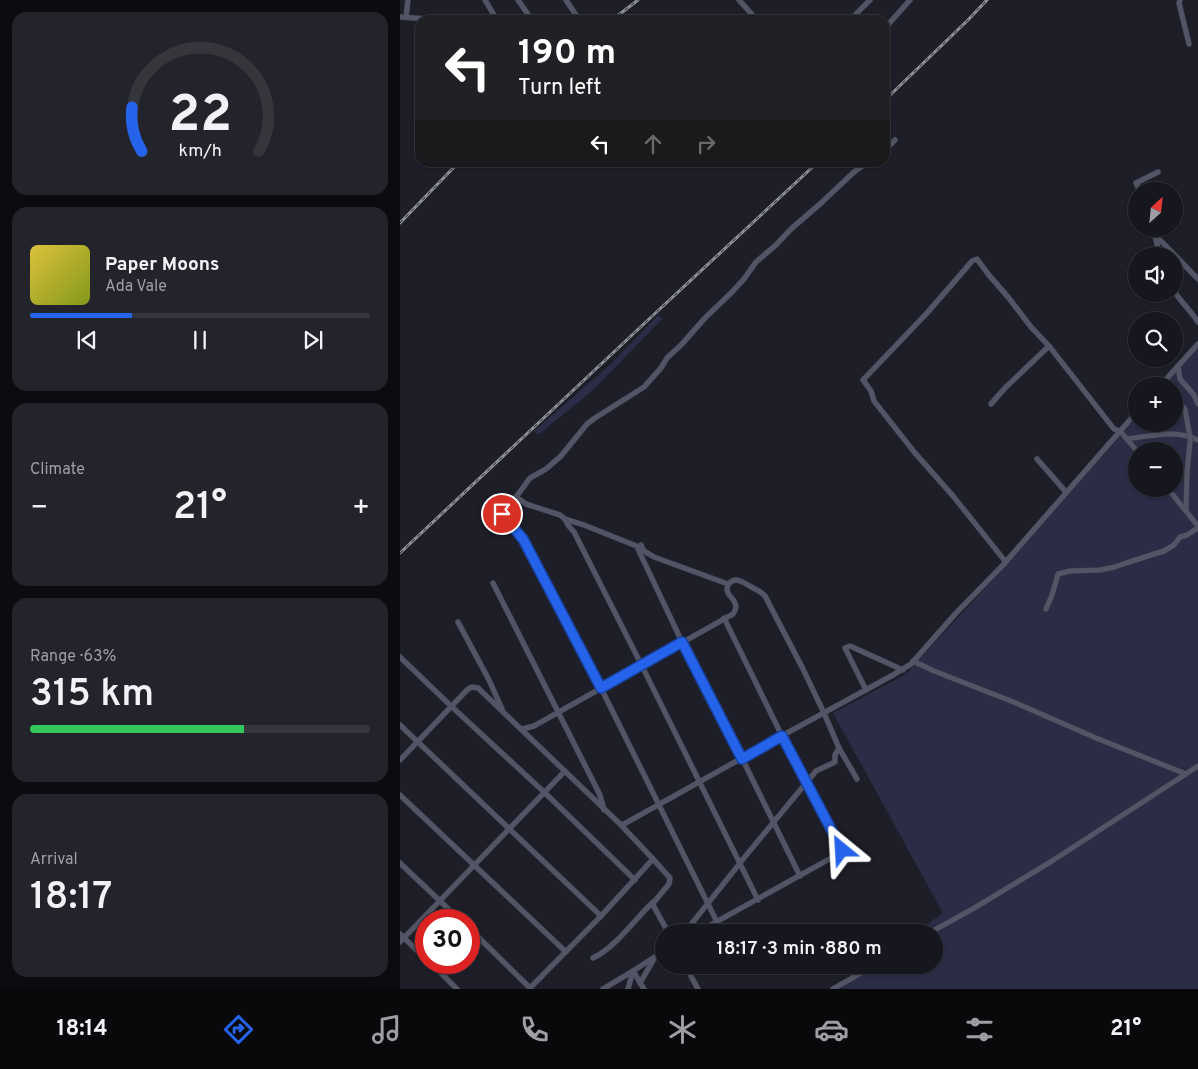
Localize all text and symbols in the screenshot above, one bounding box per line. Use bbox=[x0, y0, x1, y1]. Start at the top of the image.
text: 190 m bbox=[518, 32, 616, 76]
icon: left bbox=[435, 35, 500, 100]
text: Turn left bbox=[518, 75, 601, 102]
text: 22 bbox=[168, 84, 232, 150]
icon: left bbox=[586, 130, 614, 158]
icon: ahead bbox=[639, 130, 667, 158]
icon: right bbox=[692, 130, 720, 158]
text: km/h bbox=[178, 140, 222, 163]
north arrow bbox=[1128, 182, 1182, 238]
map controls bbox=[1128, 182, 1183, 497]
button: sound bbox=[1128, 247, 1183, 302]
text: Paper Moons bbox=[105, 253, 219, 277]
text: Ada Vale bbox=[105, 277, 167, 297]
button: search bbox=[1128, 312, 1183, 367]
icon: previous bbox=[73, 326, 101, 354]
icon: pause bbox=[186, 326, 214, 354]
icon: next bbox=[299, 326, 327, 354]
button: + bbox=[1128, 377, 1183, 432]
button: − bbox=[1128, 442, 1183, 497]
text: Climate bbox=[30, 460, 85, 480]
text: 21° bbox=[173, 484, 227, 533]
text: − bbox=[30, 491, 48, 527]
text: + bbox=[352, 491, 370, 527]
pin bbox=[481, 493, 523, 535]
icon: arrive bbox=[488, 500, 516, 528]
text: Range · 63% bbox=[30, 647, 117, 667]
text: 315 km bbox=[30, 671, 154, 720]
position arrow bbox=[815, 823, 867, 875]
text: Arrival bbox=[30, 850, 78, 870]
text: 18:17 bbox=[30, 874, 113, 923]
speed limit sign: 30 bbox=[415, 909, 480, 974]
text: 18:17 · 3 min · 880 m bbox=[716, 937, 882, 961]
icon: directions bbox=[221, 1012, 256, 1047]
icon: music bbox=[369, 1012, 404, 1047]
icon: phone bbox=[517, 1012, 552, 1047]
icon: climate bbox=[665, 1012, 700, 1047]
icon: car bbox=[814, 1012, 849, 1047]
icon: filters bbox=[962, 1012, 997, 1047]
text: 18:14 bbox=[57, 1016, 108, 1043]
text: 21° bbox=[1110, 1016, 1141, 1043]

